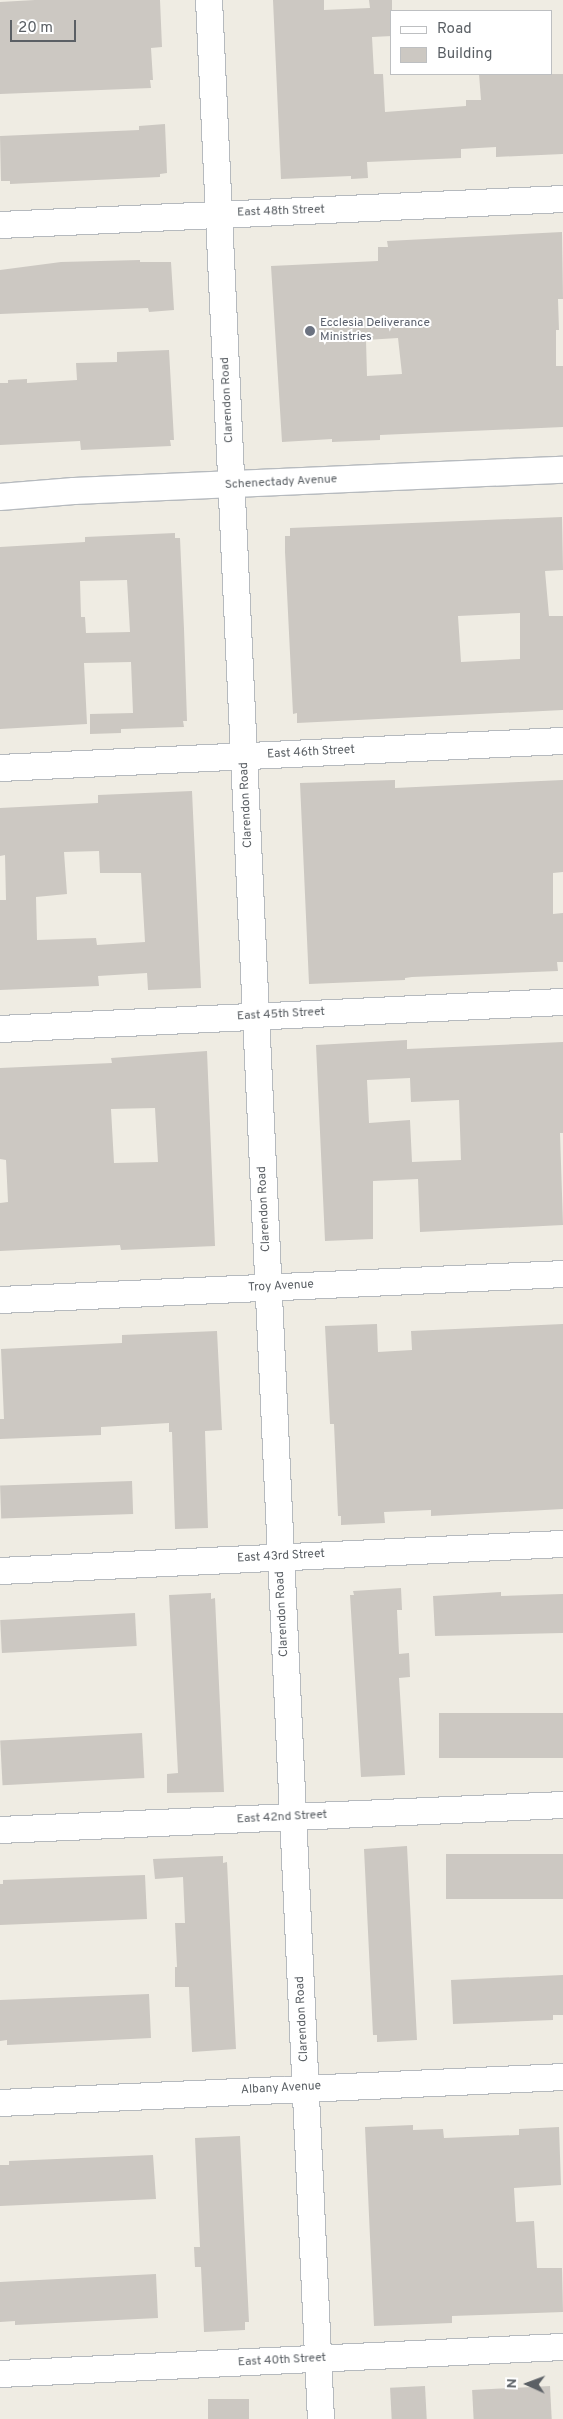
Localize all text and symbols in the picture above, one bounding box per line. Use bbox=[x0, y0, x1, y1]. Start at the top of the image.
scale bar bbox=[12, 10, 79, 42]
legend bbox=[390, 10, 553, 75]
text: 20 m bbox=[18, 19, 53, 38]
text: Road bbox=[437, 20, 472, 39]
text: Building bbox=[437, 45, 492, 64]
street label: East 48th Street bbox=[237, 203, 325, 221]
place label: Ecclesia Deliverance Ministries bbox=[320, 317, 430, 345]
marker: Ecclesia Deliverance Ministries bbox=[304, 325, 316, 337]
street label: Clarendon Road bbox=[219, 357, 237, 443]
street label: Schenectady Avenue bbox=[224, 473, 338, 493]
street label: East 46th Street bbox=[267, 744, 355, 762]
street label: Clarendon Road bbox=[238, 762, 256, 848]
street label: East 45th Street bbox=[237, 1006, 325, 1024]
street label: Clarendon Road bbox=[256, 1166, 274, 1252]
street label: Troy Avenue bbox=[248, 1278, 314, 1296]
street label: East 43rd Street bbox=[237, 1548, 325, 1566]
street label: Clarendon Road bbox=[274, 1571, 292, 1657]
street label: East 42nd Street bbox=[236, 1808, 328, 1828]
street label: Clarendon Road bbox=[294, 1976, 312, 2062]
street label: Albany Avenue bbox=[240, 2080, 322, 2098]
street label: East 40th Street bbox=[237, 2351, 327, 2371]
north arrow bbox=[503, 2359, 553, 2409]
text: N bbox=[504, 2378, 521, 2389]

